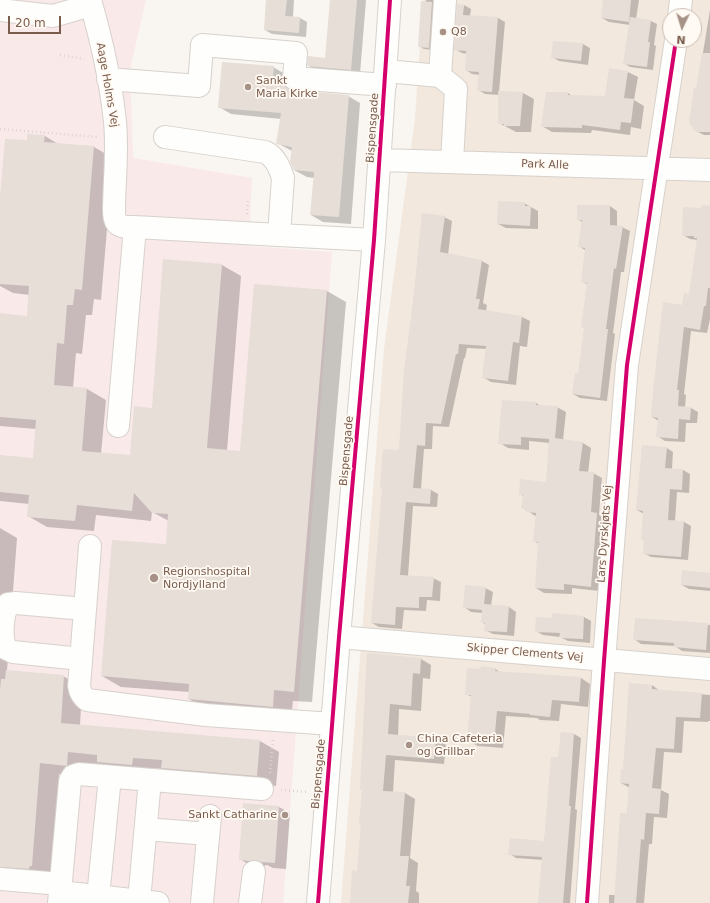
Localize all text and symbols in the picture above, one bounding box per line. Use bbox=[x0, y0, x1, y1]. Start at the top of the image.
scale bar bbox=[10, 8, 63, 34]
north arrow bbox=[662, 8, 702, 48]
text: 20 m bbox=[15, 16, 46, 30]
place label: Q8 bbox=[451, 25, 467, 39]
marker: Q8 bbox=[438, 27, 448, 37]
text: N bbox=[676, 33, 686, 46]
street label: Aage Holms Vej bbox=[93, 42, 121, 128]
place label: Sankt Maria Kirke bbox=[256, 74, 318, 100]
marker: Sankt Maria Kirke bbox=[243, 82, 253, 92]
street label: Bispensgade bbox=[364, 92, 382, 164]
street label: Park Alle bbox=[521, 158, 569, 172]
street label: Bispensgade bbox=[337, 415, 357, 487]
street label: Lars Dyrskjøts Vej bbox=[595, 485, 615, 583]
place label: Regionshospital Nordjylland bbox=[163, 565, 250, 591]
marker: Regionshospital Nordjylland bbox=[148, 572, 160, 584]
street label: Skipper Clements Vej bbox=[466, 641, 584, 665]
place label: China Cafeteria og Grillbar bbox=[417, 732, 502, 758]
street label: Bispensgade bbox=[309, 738, 329, 810]
marker: China Cafeteria og Grillbar bbox=[404, 740, 414, 750]
place label: Sankt Catharine bbox=[188, 808, 277, 822]
marker: Sankt Catharine bbox=[280, 810, 290, 820]

